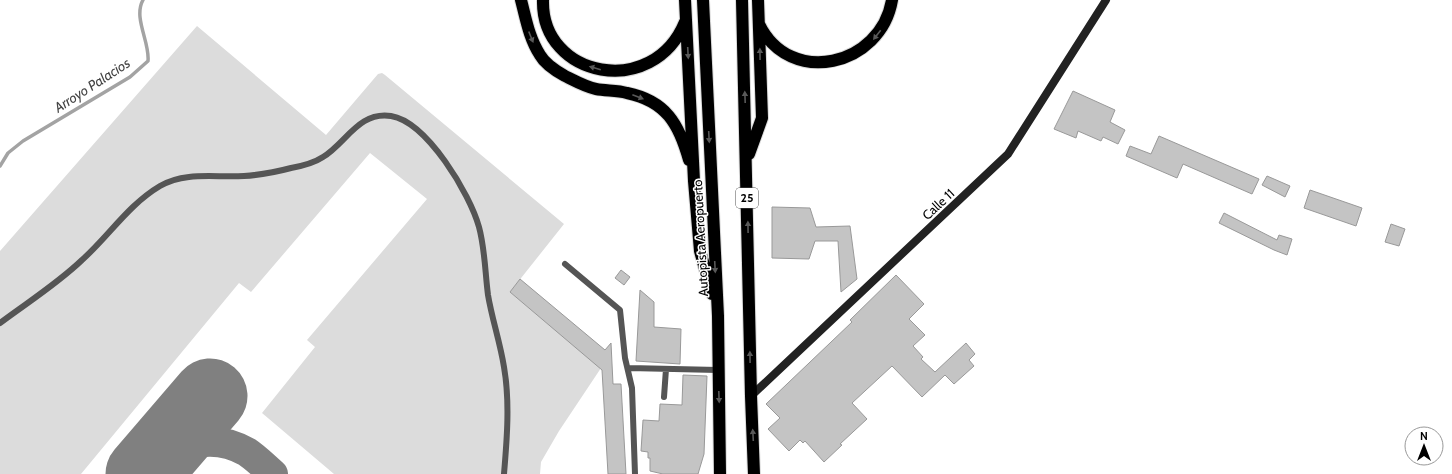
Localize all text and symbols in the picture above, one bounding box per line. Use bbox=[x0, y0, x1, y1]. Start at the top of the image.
one-way arrow bbox=[872, 30, 881, 41]
one-way arrow bbox=[529, 32, 535, 44]
one-way arrow bbox=[684, 47, 691, 59]
one-way arrow bbox=[757, 47, 763, 60]
water label: Arroyo Palacios bbox=[50, 53, 134, 117]
one-way arrow bbox=[589, 65, 601, 71]
one-way arrow bbox=[742, 90, 748, 103]
one-way arrow bbox=[633, 94, 645, 100]
one-way arrow bbox=[706, 131, 713, 143]
street label: Autopista Aeropuerto bbox=[689, 179, 711, 297]
street label: Calle 11 bbox=[919, 185, 957, 223]
road number: 25 bbox=[736, 188, 758, 208]
one-way arrow bbox=[745, 220, 751, 233]
one-way arrow bbox=[712, 261, 719, 273]
one-way arrow bbox=[747, 350, 753, 363]
one-way arrow bbox=[716, 391, 722, 404]
north arrow bbox=[1404, 426, 1444, 466]
one-way arrow bbox=[749, 429, 756, 441]
text: N bbox=[1420, 429, 1428, 443]

